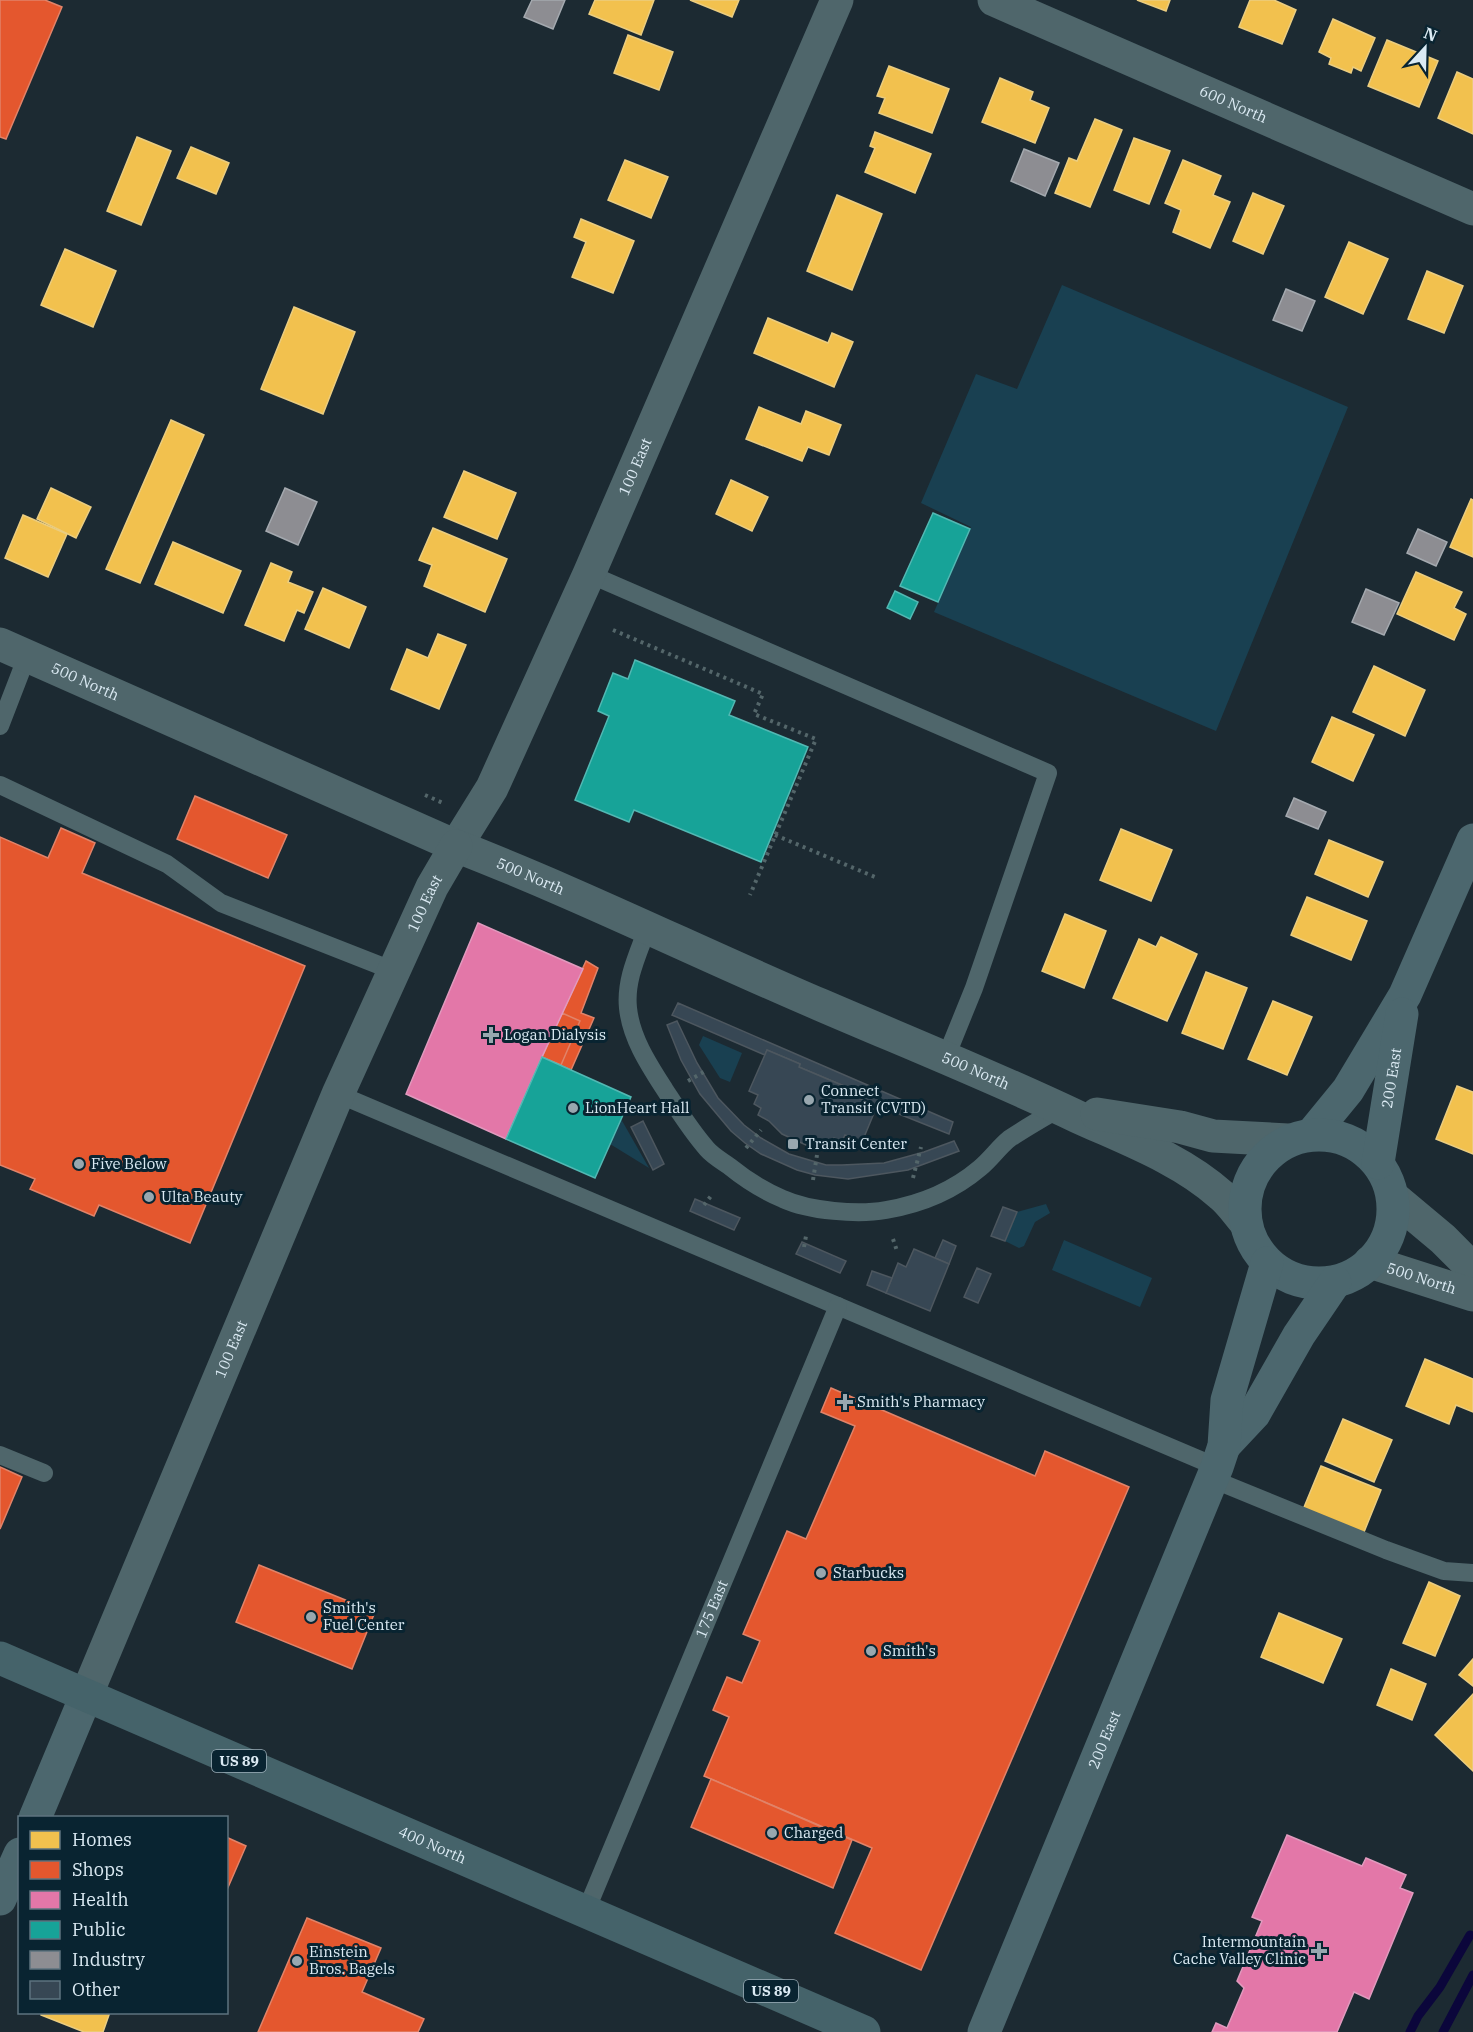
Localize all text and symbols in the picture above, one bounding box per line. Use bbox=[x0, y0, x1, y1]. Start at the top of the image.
north arrow bbox=[1395, 18, 1455, 78]
text: N bbox=[1421, 22, 1440, 46]
street label: 600 North bbox=[1197, 81, 1270, 127]
street label: 100 East bbox=[614, 435, 656, 498]
street label: 500 North bbox=[48, 658, 122, 704]
street label: 500 North bbox=[494, 853, 567, 899]
street label: 100 East bbox=[403, 871, 446, 935]
place label: Logan Dialysis bbox=[504, 1025, 606, 1044]
marker: Logan Dialysis bbox=[482, 1026, 500, 1044]
street label: 200 East bbox=[1377, 1046, 1405, 1110]
street label: 500 North bbox=[939, 1047, 1013, 1093]
place label: Connect Transit (CVTD) bbox=[821, 1081, 926, 1117]
marker: Connect Transit (CVTD) bbox=[802, 1093, 816, 1107]
place label: LionHeart Hall bbox=[585, 1098, 689, 1117]
marker: LionHeart Hall bbox=[566, 1101, 580, 1115]
place label: Transit Center bbox=[805, 1134, 907, 1153]
marker: Transit Center bbox=[786, 1137, 800, 1151]
place label: Five Below bbox=[91, 1154, 167, 1173]
marker: Five Below bbox=[72, 1157, 86, 1171]
place label: Ulta Beauty bbox=[161, 1187, 242, 1206]
marker: Ulta Beauty bbox=[142, 1190, 156, 1204]
street label: 500 North bbox=[1384, 1258, 1459, 1298]
street label: 100 East bbox=[210, 1317, 251, 1381]
place label: Smith's Pharmacy bbox=[857, 1392, 985, 1411]
marker: Smith's Pharmacy bbox=[838, 1395, 852, 1409]
place label: Starbucks bbox=[833, 1563, 904, 1582]
marker: Starbucks bbox=[814, 1566, 828, 1580]
street label: 175 East bbox=[691, 1577, 732, 1641]
place label: Smith's Fuel Center bbox=[323, 1598, 405, 1634]
marker: Smith's Fuel Center bbox=[304, 1610, 318, 1624]
place label: Smith's bbox=[883, 1641, 936, 1660]
marker: Smith's bbox=[864, 1644, 878, 1658]
street label: 200 East bbox=[1084, 1708, 1124, 1771]
road number: US 89 bbox=[212, 1750, 266, 1772]
legend bbox=[18, 1816, 228, 2014]
street label: 400 North bbox=[396, 1822, 469, 1868]
place label: Charged bbox=[784, 1823, 843, 1842]
marker: Charged bbox=[765, 1826, 779, 1840]
text: Homes bbox=[72, 1828, 132, 1851]
text: Shops bbox=[72, 1858, 124, 1881]
text: Health bbox=[72, 1888, 129, 1911]
text: Public bbox=[72, 1918, 126, 1941]
place label: Intermountain Cache Valley Clinic bbox=[1173, 1932, 1306, 1968]
place label: Einstein Bros. Bagels bbox=[309, 1942, 395, 1978]
marker: Intermountain Cache Valley Clinic bbox=[1310, 1942, 1328, 1960]
text: Industry bbox=[72, 1948, 145, 1971]
marker: Einstein Bros. Bagels bbox=[290, 1954, 304, 1968]
text: Other bbox=[72, 1978, 120, 2001]
road number: US 89 bbox=[744, 1980, 798, 2002]

